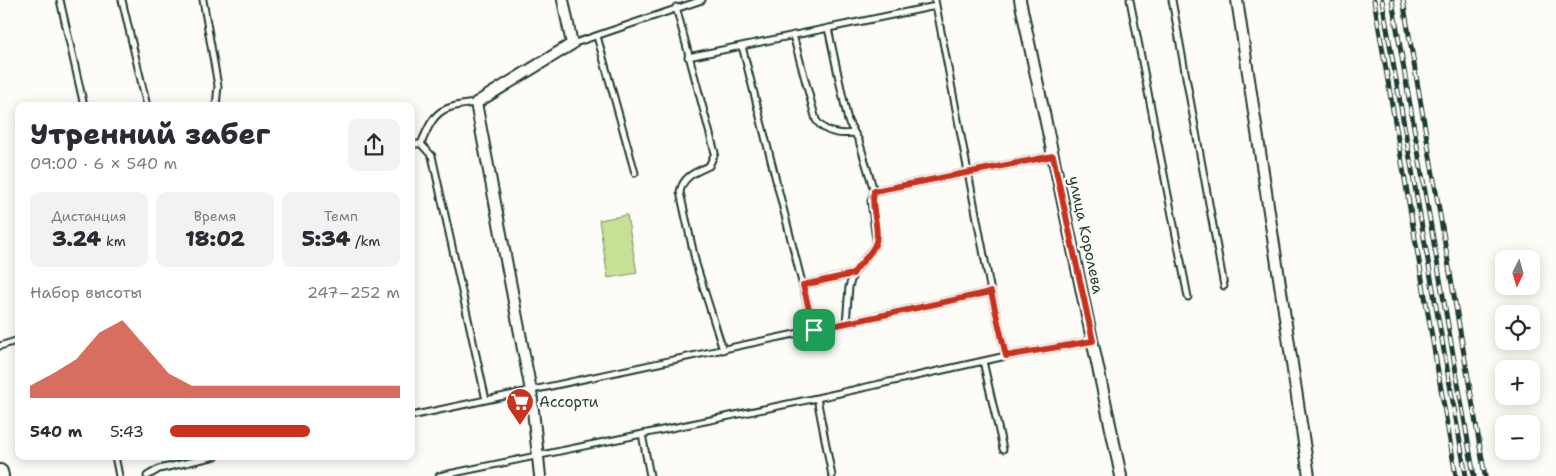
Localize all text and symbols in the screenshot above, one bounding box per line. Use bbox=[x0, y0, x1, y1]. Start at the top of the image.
text: Утренний забег bbox=[30, 115, 270, 153]
button: share bbox=[348, 119, 400, 171]
text: 09:00 · 6 × 540 m bbox=[30, 153, 177, 174]
street label: улица Королева bbox=[1064, 174, 1108, 296]
text: Дистанция bbox=[51, 207, 127, 225]
text: Время bbox=[194, 207, 236, 225]
text: Темп bbox=[324, 207, 358, 225]
text: 3.24 bbox=[52, 225, 101, 253]
text: 18:02 bbox=[185, 225, 245, 253]
text: 5:34 bbox=[302, 225, 351, 253]
text: km bbox=[101, 232, 126, 250]
text: /km bbox=[351, 232, 380, 250]
north arrow bbox=[1495, 250, 1540, 295]
map controls bbox=[1495, 250, 1540, 460]
text: Набор высоты bbox=[30, 282, 142, 303]
text: 247–252 m bbox=[307, 282, 400, 303]
button: locate bbox=[1495, 305, 1540, 350]
pin bbox=[793, 309, 835, 351]
icon: arrive bbox=[800, 316, 828, 344]
button: + bbox=[1495, 360, 1540, 405]
supermarket icon: Ассорти bbox=[505, 387, 535, 426]
place label: Ассорти bbox=[539, 392, 599, 412]
button: − bbox=[1495, 415, 1540, 460]
text: 540 m bbox=[30, 421, 82, 442]
text: 5:43 bbox=[110, 421, 144, 442]

